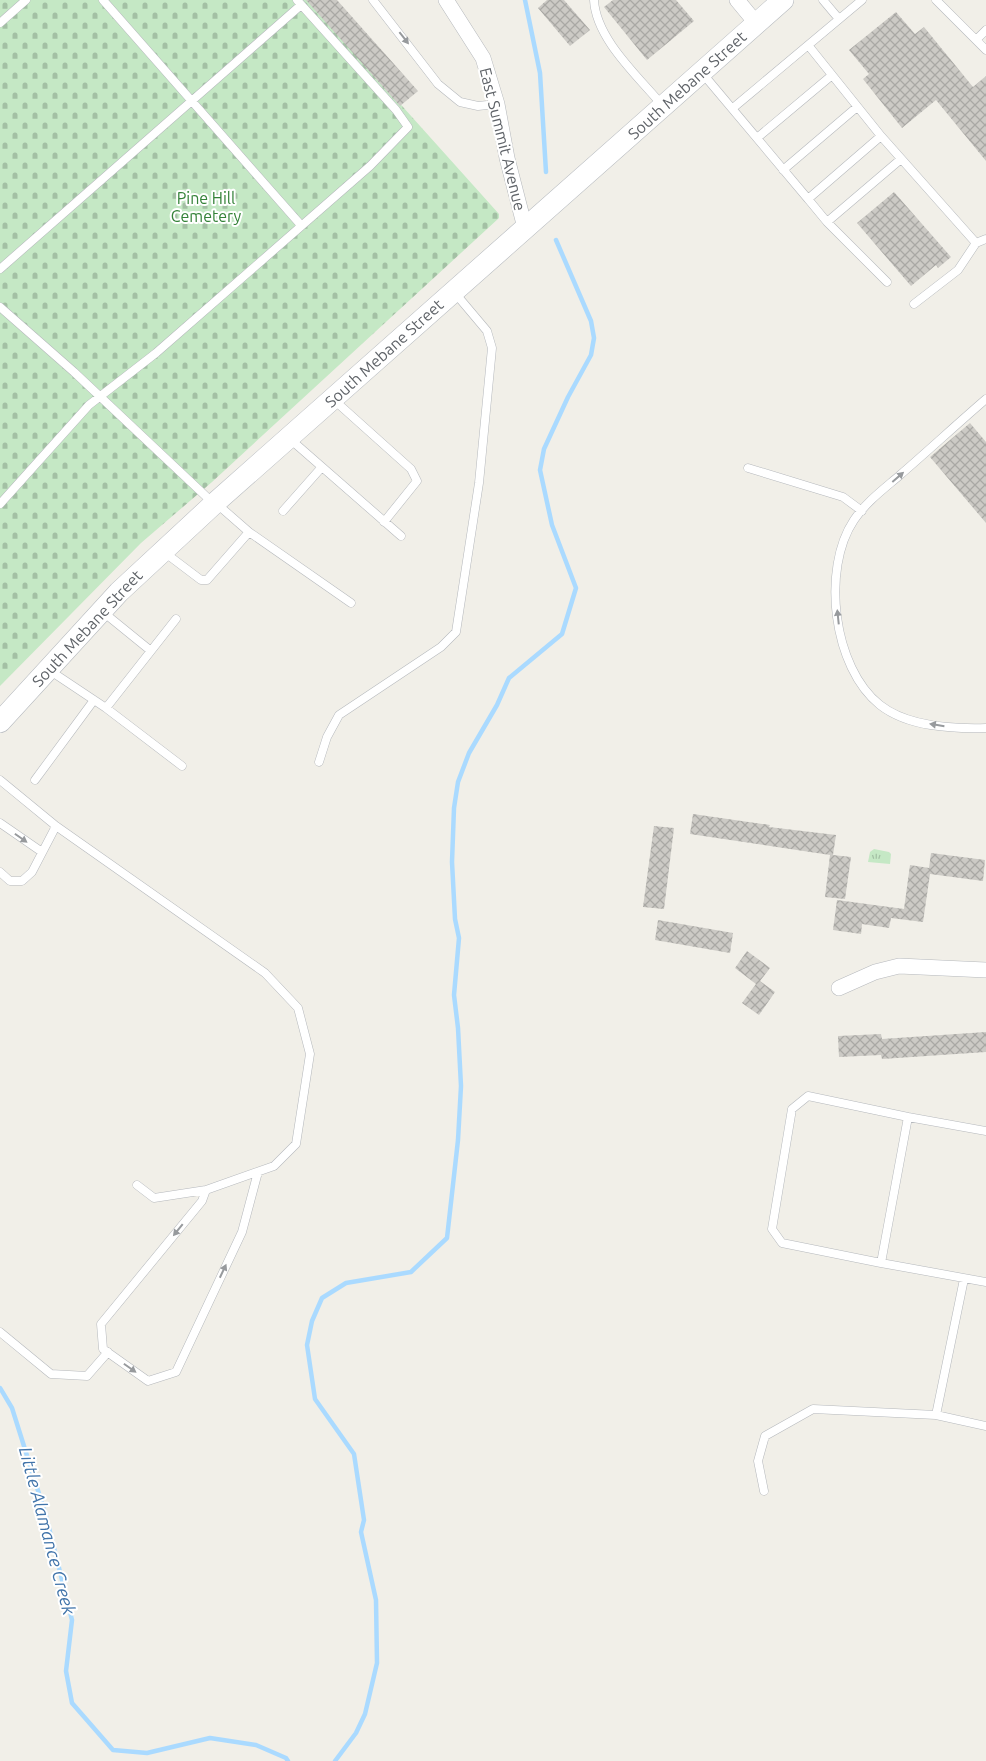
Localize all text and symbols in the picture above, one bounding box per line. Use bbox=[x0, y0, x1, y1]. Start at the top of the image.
street label: South Mebane Street bbox=[624, 27, 750, 143]
one-way arrow bbox=[399, 31, 409, 45]
street label: East Summit Avenue bbox=[476, 66, 530, 212]
park label: Pine Hill Cemetery bbox=[171, 189, 242, 225]
street label: South Mebane Street bbox=[321, 295, 447, 411]
one-way arrow bbox=[892, 471, 905, 482]
street label: South Mebane Street bbox=[28, 566, 146, 690]
one-way arrow bbox=[834, 608, 842, 624]
one-way arrow bbox=[929, 721, 945, 729]
one-way arrow bbox=[14, 833, 28, 843]
one-way arrow bbox=[173, 1223, 184, 1236]
one-way arrow bbox=[220, 1264, 228, 1278]
one-way arrow bbox=[123, 1363, 137, 1373]
water label: Little Alamance Creek bbox=[16, 1444, 80, 1618]

